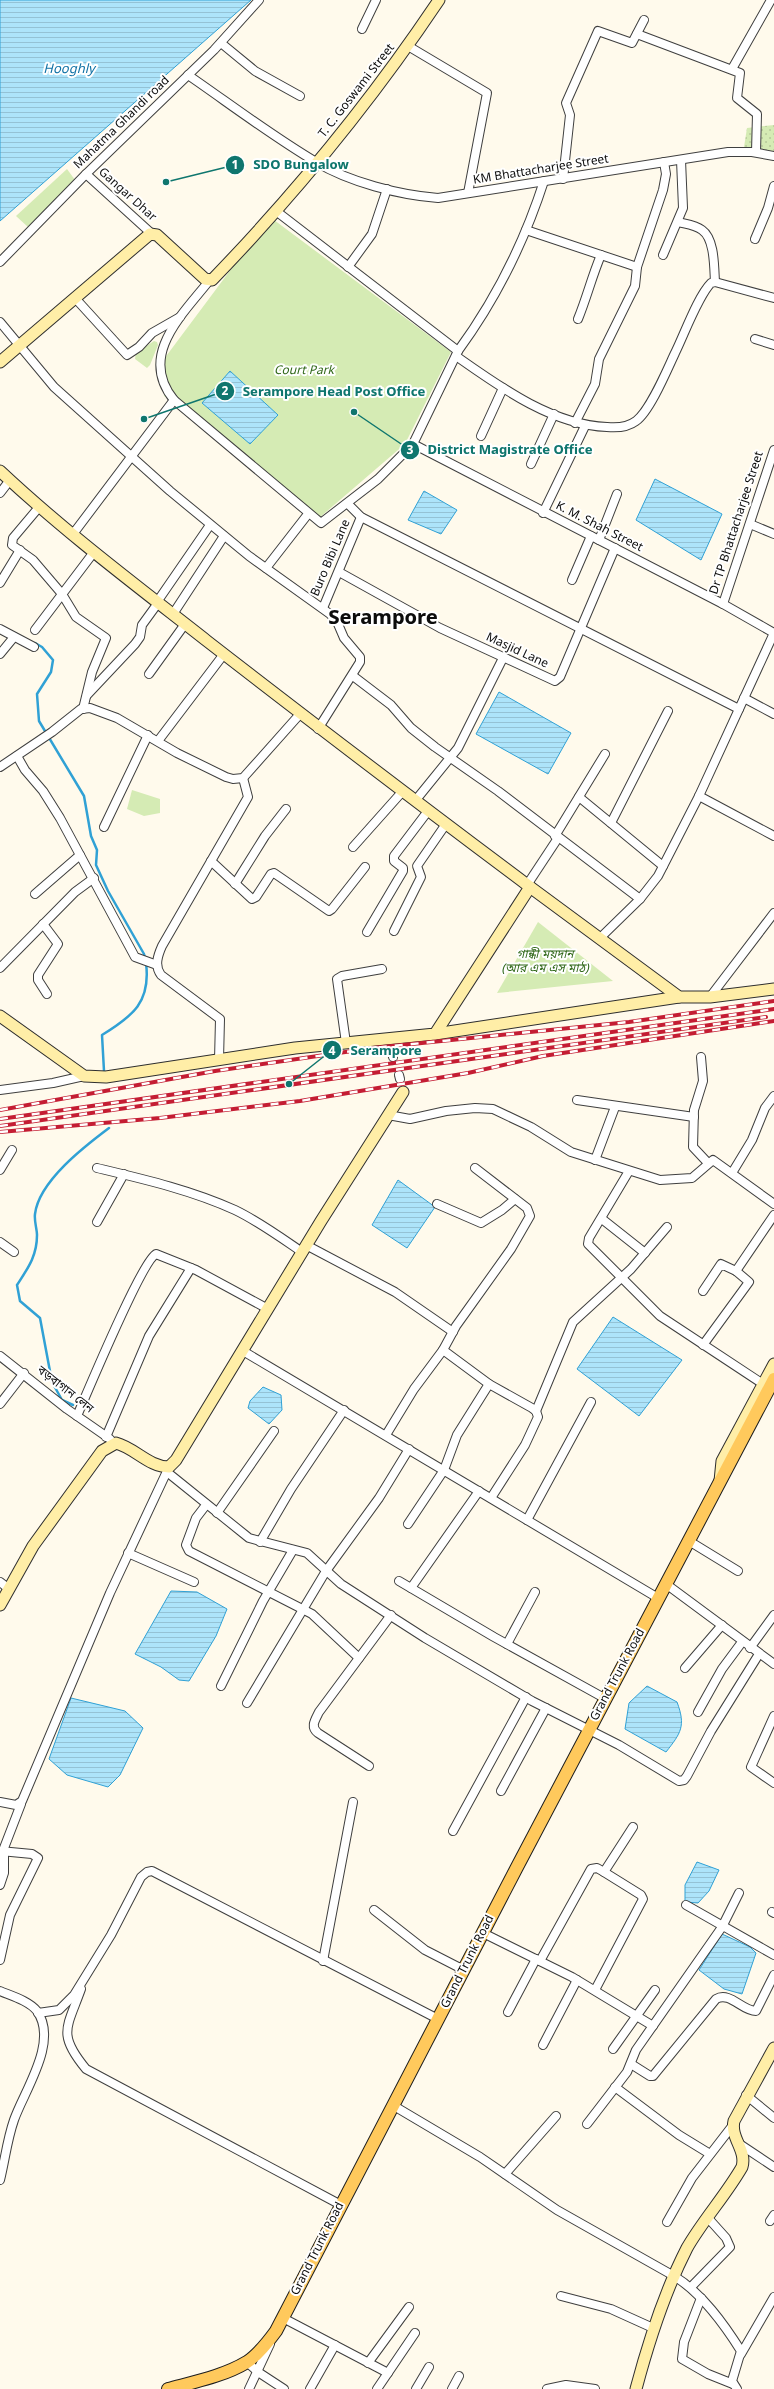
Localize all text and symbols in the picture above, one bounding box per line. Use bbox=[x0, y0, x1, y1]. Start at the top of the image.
street label: T. C. Goswami Street bbox=[315, 40, 399, 141]
water label: Hooghly bbox=[43, 61, 97, 78]
street label: Mahatma Ghandi road bbox=[71, 73, 173, 173]
street label: KM Bhattacharjee Street bbox=[472, 151, 611, 189]
callout: SDO Bungalow bbox=[225, 152, 357, 177]
text: SDO Bungalow bbox=[253, 157, 349, 174]
text: 1 bbox=[232, 158, 238, 174]
street label: Gangar Dhar bbox=[95, 165, 159, 225]
park label: Court Park bbox=[274, 363, 336, 379]
callout: Serampore Head Post Office bbox=[215, 379, 433, 404]
text: 2 bbox=[222, 384, 229, 400]
text: Serampore Head Post Office bbox=[243, 384, 425, 401]
callout: District Magistrate Office bbox=[400, 437, 601, 462]
text: District Magistrate Office bbox=[427, 442, 593, 459]
text: 3 bbox=[407, 443, 414, 459]
street label: Dr TP Bhattacharjee Street bbox=[706, 449, 768, 596]
street label: K. M. Shah Street bbox=[553, 498, 646, 556]
street label: Buro Bibi Lane bbox=[308, 517, 354, 599]
district label: Serampore bbox=[328, 606, 438, 632]
street label: Masjid Lane bbox=[483, 630, 551, 673]
park label: গান্ধী ময়দান (আর এম এস মাঠ) bbox=[501, 947, 590, 977]
callout: Serampore bbox=[322, 1038, 429, 1063]
text: Serampore bbox=[350, 1043, 422, 1060]
text: 4 bbox=[329, 1044, 336, 1060]
street label: বড়বাগান লেন bbox=[33, 1362, 97, 1418]
street label: Grand Trunk Road bbox=[587, 1626, 649, 1724]
street label: Grand Trunk Road bbox=[438, 1913, 498, 2011]
street label: Grand Trunk Road bbox=[288, 2200, 348, 2298]

